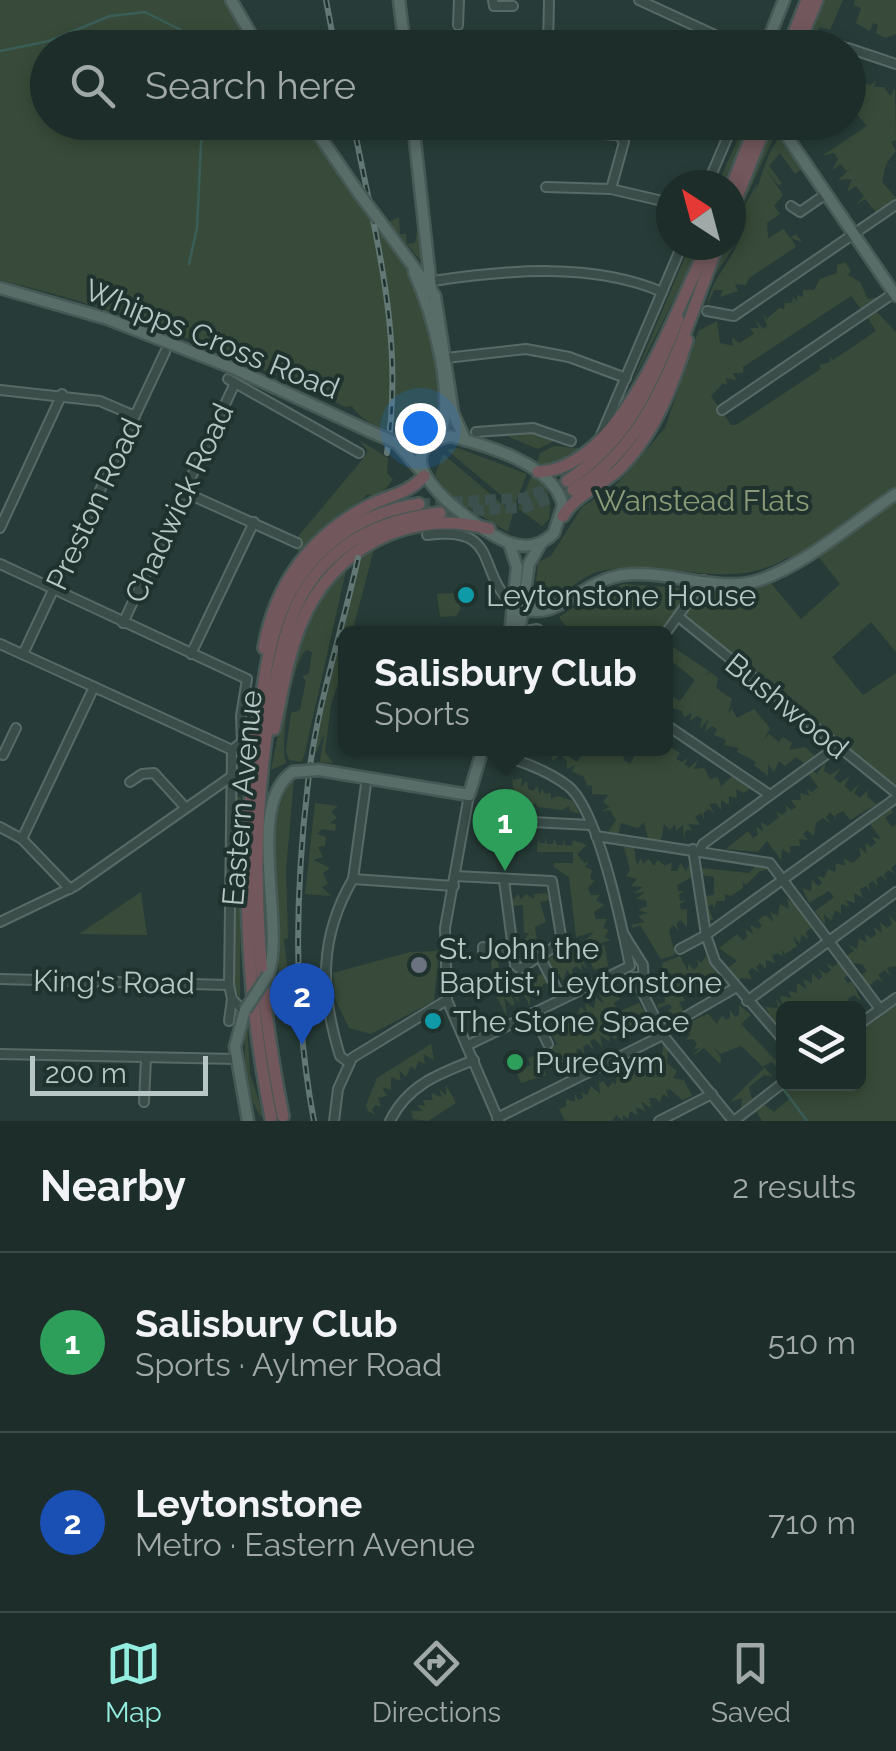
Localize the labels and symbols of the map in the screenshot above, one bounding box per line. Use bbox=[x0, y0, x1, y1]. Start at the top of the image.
north arrow bbox=[656, 170, 746, 260]
street label: Whipps Cross Road bbox=[80, 272, 344, 406]
street label: Chadwick Road bbox=[117, 398, 241, 608]
your location bbox=[395, 403, 446, 454]
street label: Preston Road bbox=[39, 413, 149, 595]
park label: Wanstead Flats bbox=[595, 483, 809, 518]
place label: Leytonstone House bbox=[486, 578, 756, 613]
marker: Leytonstone House bbox=[455, 584, 477, 606]
street label: Bushwood bbox=[719, 646, 855, 766]
street label: Eastern Avenue bbox=[215, 689, 269, 907]
pin: 1 bbox=[472, 788, 538, 871]
place label: St. John the Baptist, Leytonstone bbox=[439, 931, 722, 1000]
marker: St. John the Baptist, Leytonstone bbox=[408, 954, 430, 976]
pin: 2 bbox=[270, 962, 334, 1045]
street label: King's Road bbox=[33, 963, 195, 1001]
place label: The Stone Space bbox=[453, 1004, 689, 1039]
marker: The Stone Space bbox=[422, 1010, 444, 1032]
place label: PureGym bbox=[535, 1045, 664, 1080]
scale bar bbox=[30, 1051, 208, 1096]
marker: PureGym bbox=[504, 1051, 526, 1073]

